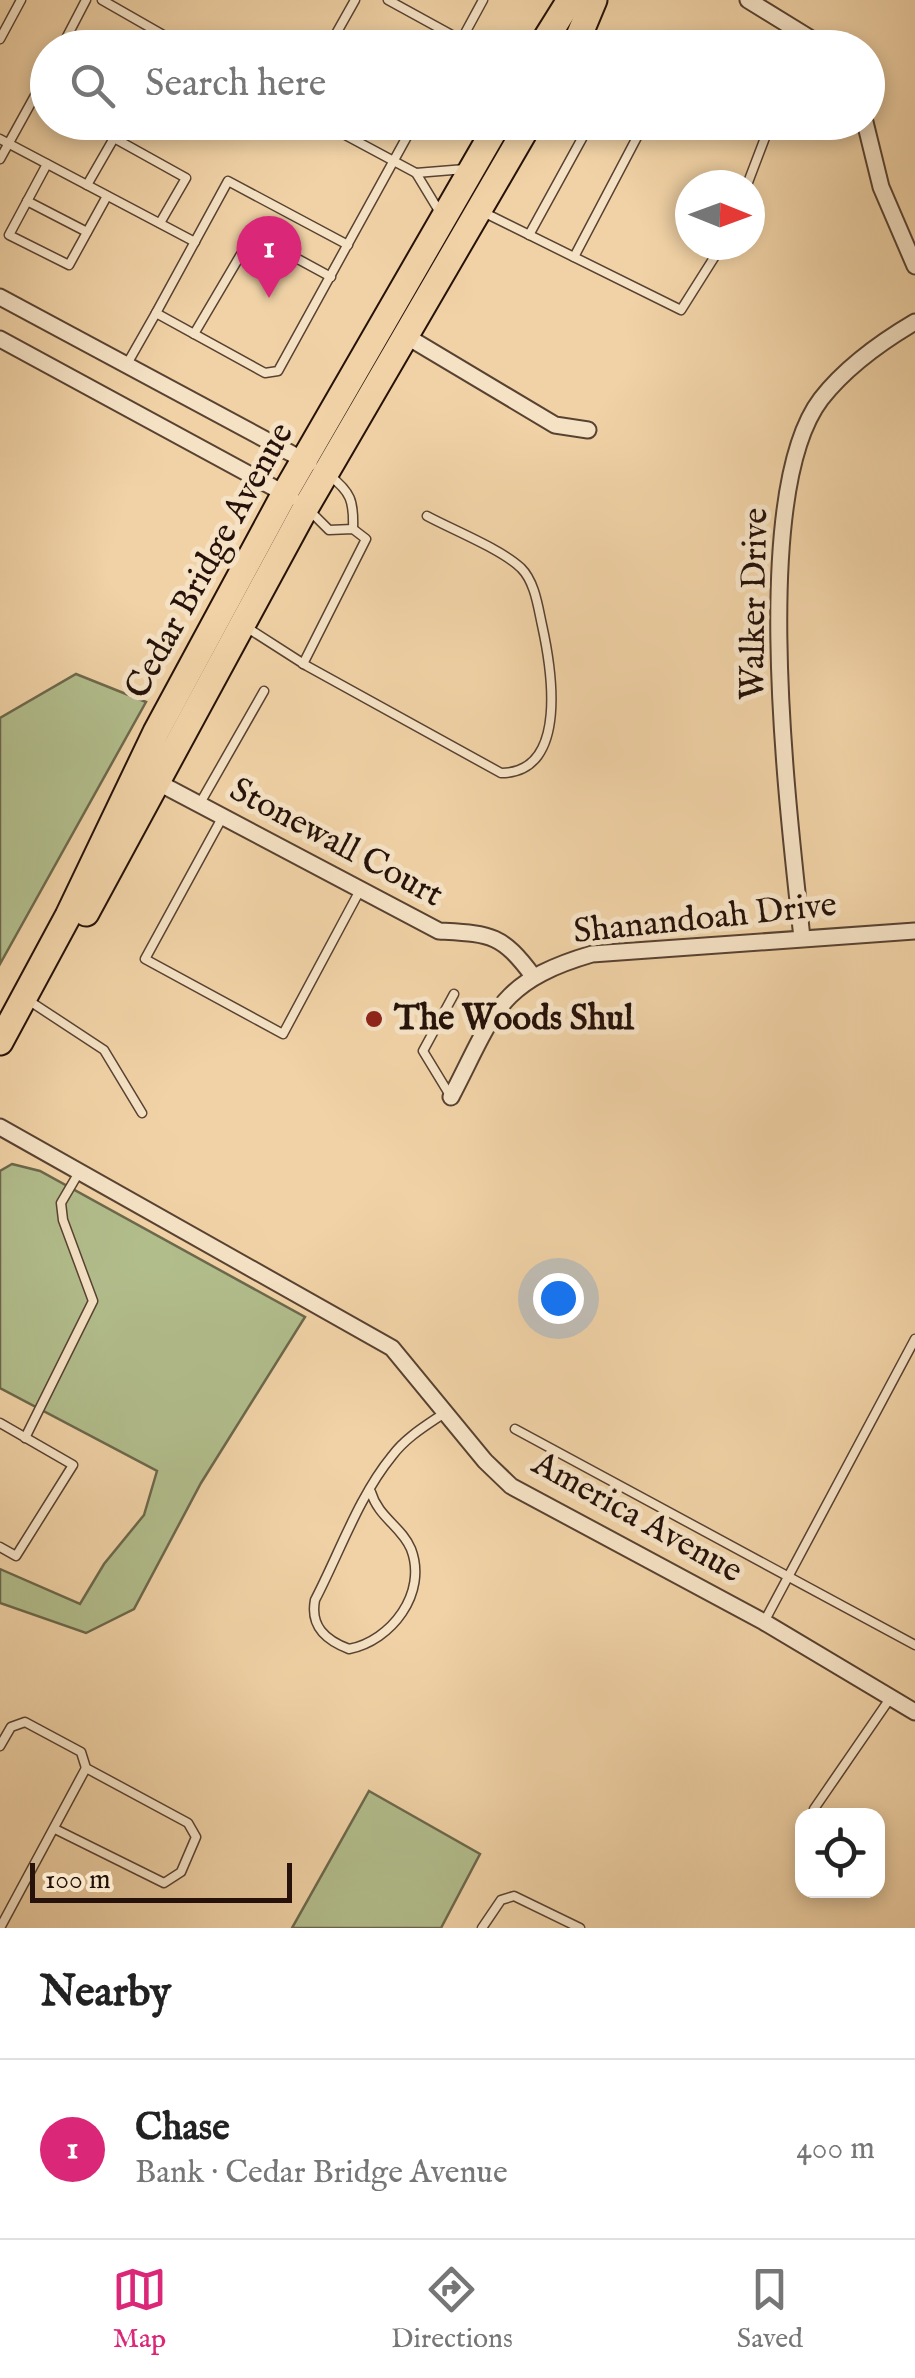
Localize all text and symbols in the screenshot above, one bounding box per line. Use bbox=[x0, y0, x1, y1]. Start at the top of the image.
search box bbox=[30, 30, 885, 140]
icon: search bbox=[65, 58, 120, 113]
text: Search here bbox=[145, 61, 326, 109]
north arrow bbox=[675, 170, 765, 260]
pin: 1 bbox=[236, 216, 302, 298]
street label: Cedar Bridge Avenue bbox=[115, 415, 305, 707]
street label: Walker Drive bbox=[731, 507, 779, 701]
street label: Stonewall Court bbox=[222, 768, 450, 918]
street label: Shanandoah Drive bbox=[571, 883, 839, 955]
place label: The Woods Shul bbox=[393, 997, 635, 1042]
marker: The Woods Shul bbox=[363, 1008, 385, 1030]
your location bbox=[533, 1273, 584, 1324]
street label: America Avenue bbox=[523, 1441, 750, 1594]
map controls bbox=[795, 1808, 885, 1898]
button: locate bbox=[795, 1808, 885, 1898]
scale bar bbox=[30, 1858, 292, 1902]
text: 100 m bbox=[45, 1863, 111, 1898]
text: Nearby bbox=[40, 1967, 171, 2020]
text: Chase bbox=[135, 2105, 230, 2153]
text: 1 bbox=[67, 2129, 78, 2170]
text: 400 m bbox=[796, 2129, 875, 2170]
text: Bank · Cedar Bridge Avenue bbox=[135, 2153, 508, 2194]
tab: Map bbox=[112, 2262, 167, 2357]
tab: Directions bbox=[391, 2262, 513, 2357]
tab: Saved bbox=[737, 2262, 803, 2357]

